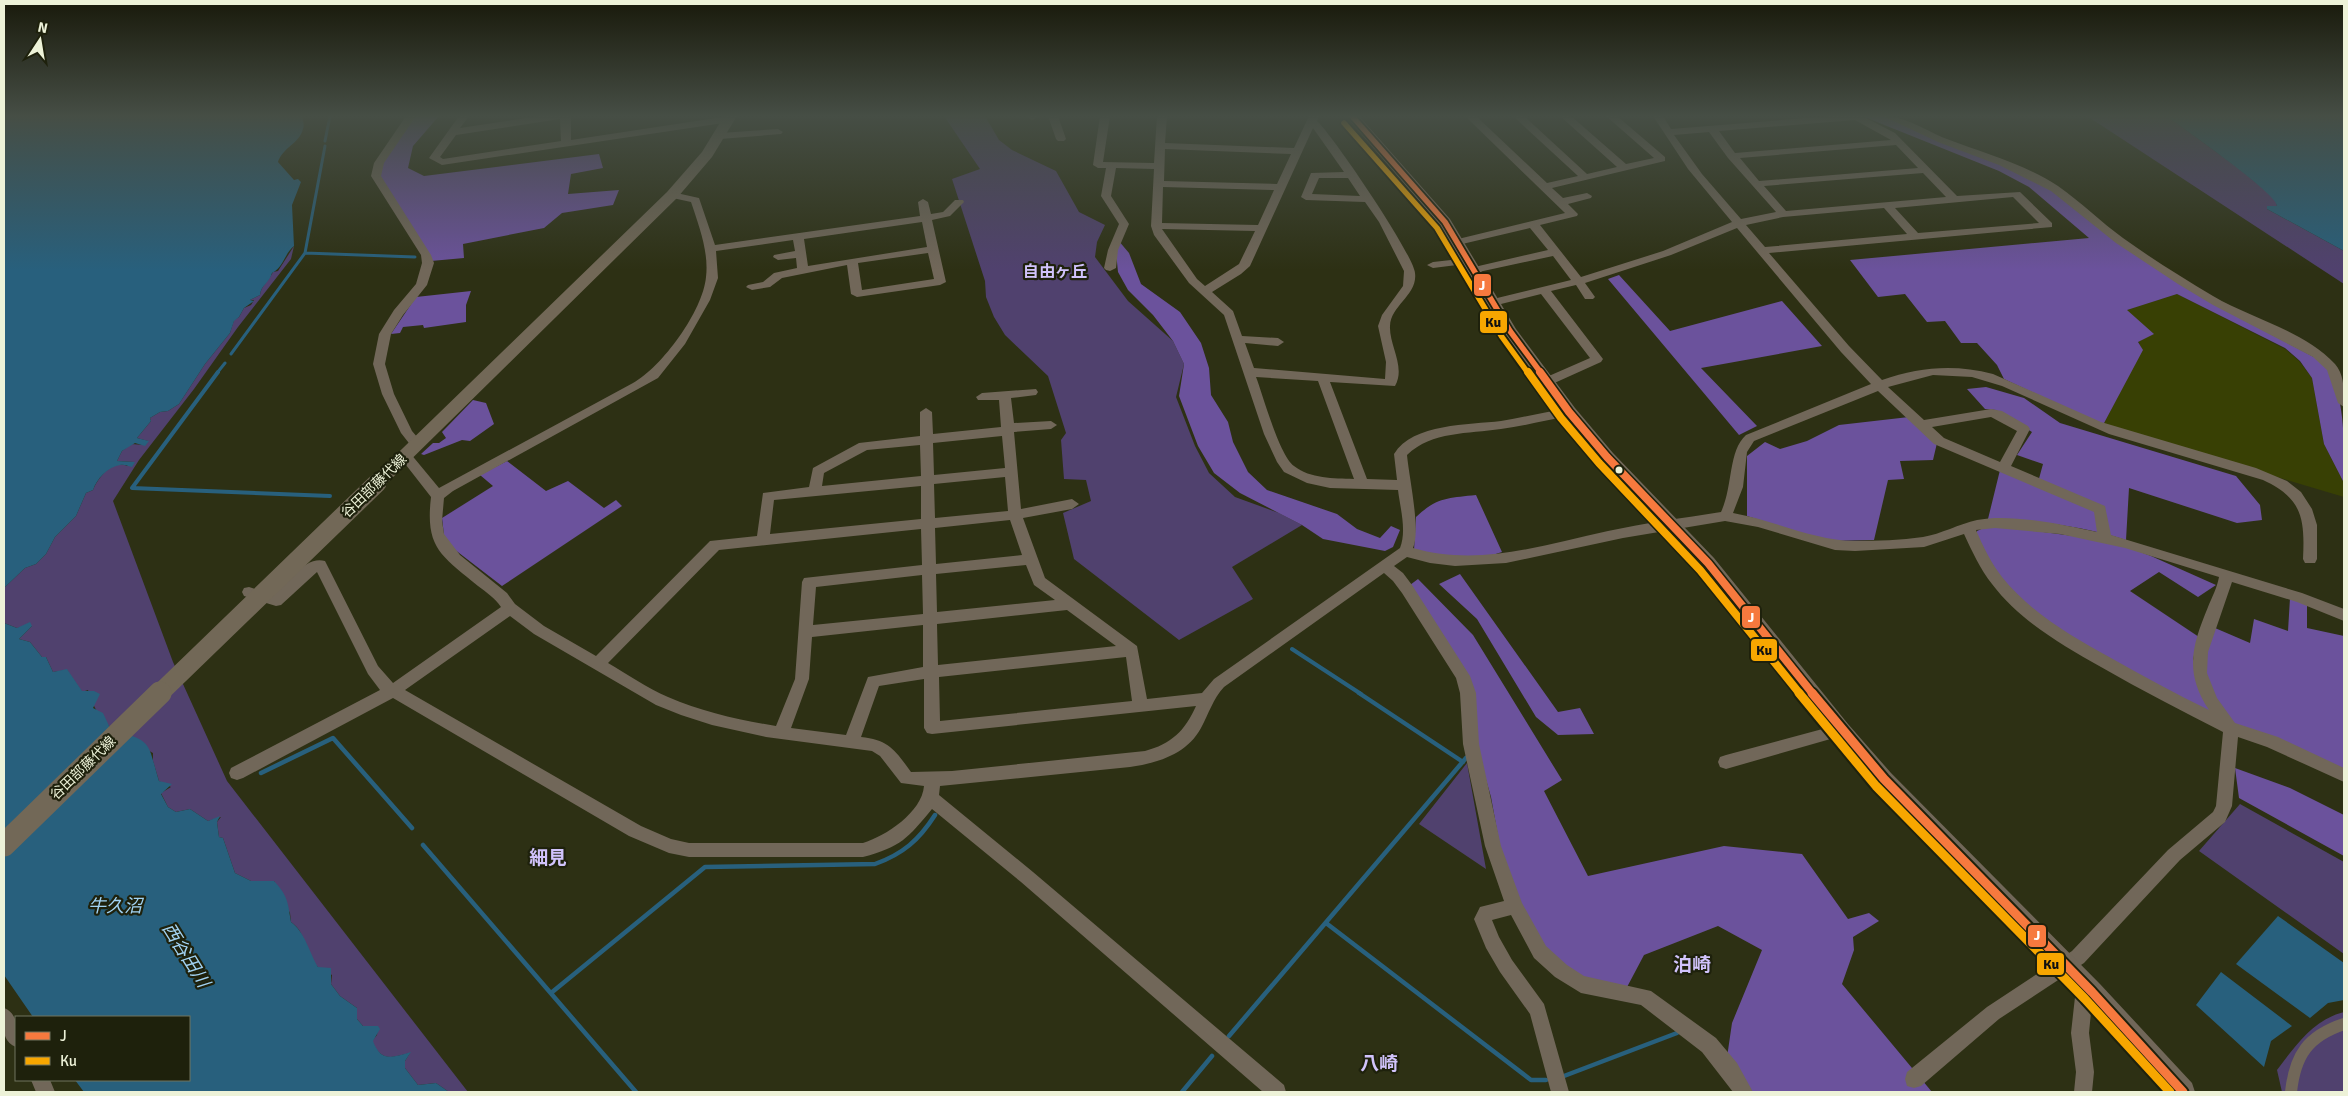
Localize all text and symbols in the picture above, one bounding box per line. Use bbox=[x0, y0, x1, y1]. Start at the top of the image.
north arrow bbox=[15, 15, 65, 65]
text: N bbox=[36, 18, 49, 37]
district label: 自由ヶ丘 bbox=[1023, 262, 1087, 282]
line badge: J bbox=[1473, 273, 1492, 297]
text: J bbox=[1479, 277, 1485, 294]
line badge: Ku bbox=[1479, 310, 1508, 334]
text: Ku bbox=[1485, 314, 1501, 331]
street label: 谷田部藤代線 bbox=[338, 451, 410, 521]
unlabelled marker bbox=[1614, 465, 1624, 475]
line badge: J bbox=[1741, 605, 1761, 629]
text: J bbox=[1748, 609, 1754, 626]
line badge: Ku bbox=[1750, 638, 1778, 662]
text: Ku bbox=[1756, 642, 1772, 659]
street label: 谷田部藤代線 bbox=[47, 733, 119, 803]
district label: 細見 bbox=[529, 846, 567, 870]
water label: 牛久沼 bbox=[88, 895, 145, 917]
water label: 西谷田川 bbox=[158, 919, 215, 993]
line badge: J bbox=[2027, 924, 2047, 948]
text: J bbox=[2034, 927, 2040, 944]
line badge: Ku bbox=[2036, 952, 2065, 976]
district label: 泊崎 bbox=[1673, 953, 1711, 977]
text: Ku bbox=[2043, 956, 2059, 973]
legend bbox=[15, 1016, 190, 1081]
text: J bbox=[60, 1027, 67, 1045]
text: Ku bbox=[60, 1052, 77, 1070]
district label: 八崎 bbox=[1360, 1052, 1398, 1076]

